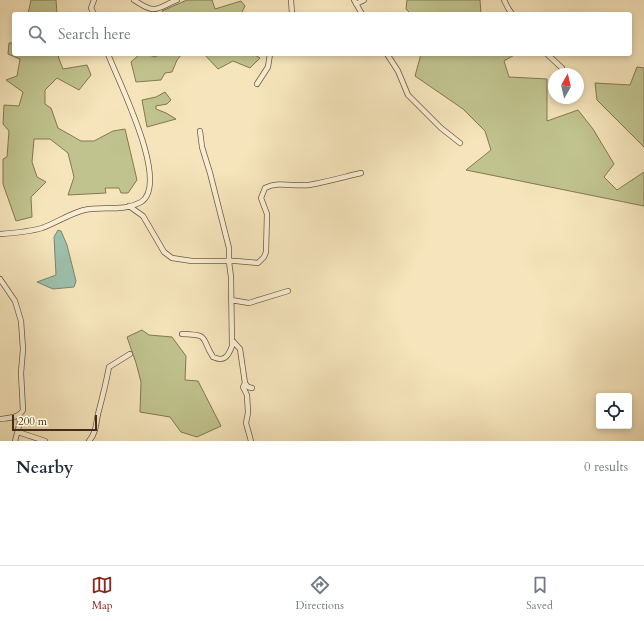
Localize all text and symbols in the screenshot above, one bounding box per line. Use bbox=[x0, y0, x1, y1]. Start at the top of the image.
search box bbox=[12, 12, 632, 56]
icon: search bbox=[26, 23, 48, 45]
text: Search here bbox=[58, 24, 131, 44]
north arrow bbox=[548, 68, 584, 104]
map controls bbox=[596, 393, 632, 429]
button: locate bbox=[596, 393, 632, 429]
scale bar bbox=[12, 413, 97, 432]
text: 200 m bbox=[18, 414, 47, 429]
text: Nearby bbox=[16, 456, 73, 479]
text: 0 results bbox=[584, 458, 628, 476]
tab: Map bbox=[91, 574, 113, 613]
tab: Directions bbox=[295, 574, 344, 613]
tab: Saved bbox=[526, 574, 553, 613]

